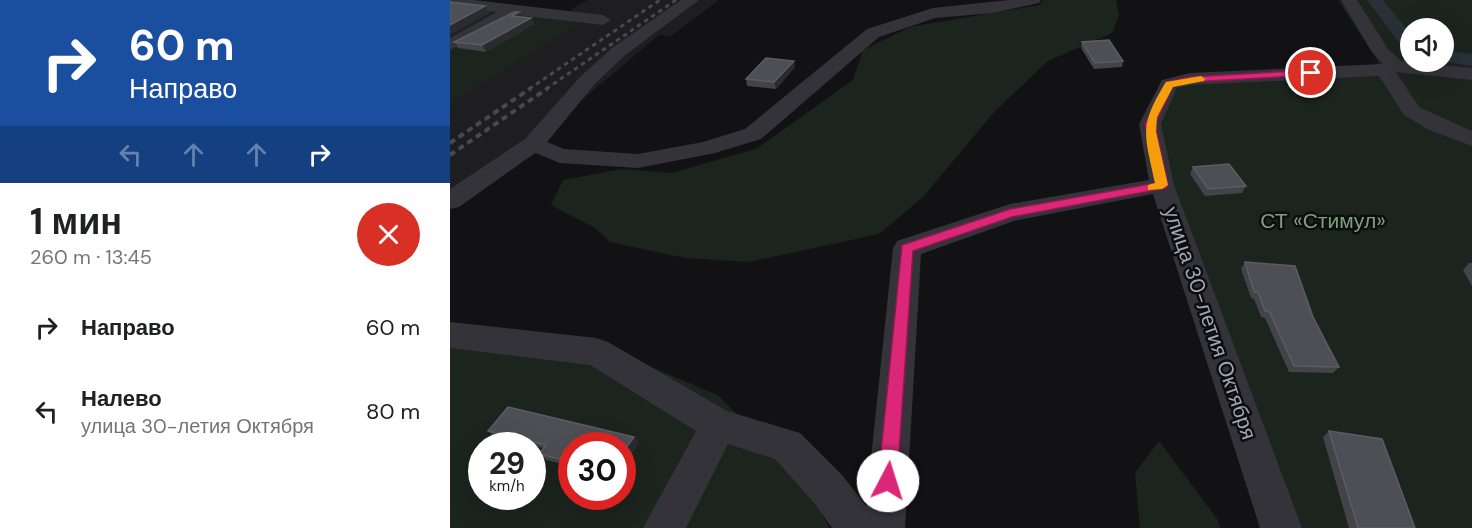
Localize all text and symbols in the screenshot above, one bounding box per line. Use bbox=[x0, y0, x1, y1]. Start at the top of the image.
text: 60 m bbox=[129, 18, 235, 73]
map controls bbox=[1400, 18, 1454, 72]
button: sound bbox=[1400, 18, 1454, 72]
icon: right bbox=[30, 24, 108, 102]
pin bbox=[1285, 47, 1336, 98]
icon: arrive bbox=[1294, 56, 1327, 89]
text: Направо bbox=[129, 71, 237, 106]
icon: left bbox=[114, 138, 147, 171]
icon: ahead bbox=[177, 138, 210, 171]
icon: ahead bbox=[240, 138, 273, 171]
icon: right bbox=[303, 138, 336, 171]
text: 1 мин bbox=[30, 198, 122, 245]
button: close bbox=[357, 203, 420, 266]
street label: улица 30-летия Октября bbox=[1157, 203, 1263, 443]
park label: СТ «Стимул» bbox=[1260, 207, 1386, 235]
text: 260 m · 13:45 bbox=[30, 244, 152, 270]
icon: right bbox=[30, 311, 63, 344]
text: Направо bbox=[81, 313, 175, 342]
text: 60 m bbox=[366, 313, 420, 342]
text: Налево bbox=[81, 384, 162, 413]
icon: left bbox=[30, 395, 63, 428]
text: 80 m bbox=[366, 397, 420, 426]
text: улица 30-летия Октября bbox=[81, 413, 314, 439]
speed limit sign: 30 bbox=[558, 432, 636, 510]
text: 29 bbox=[489, 444, 525, 483]
position arrow bbox=[856, 449, 920, 513]
text: km/h bbox=[489, 476, 525, 496]

